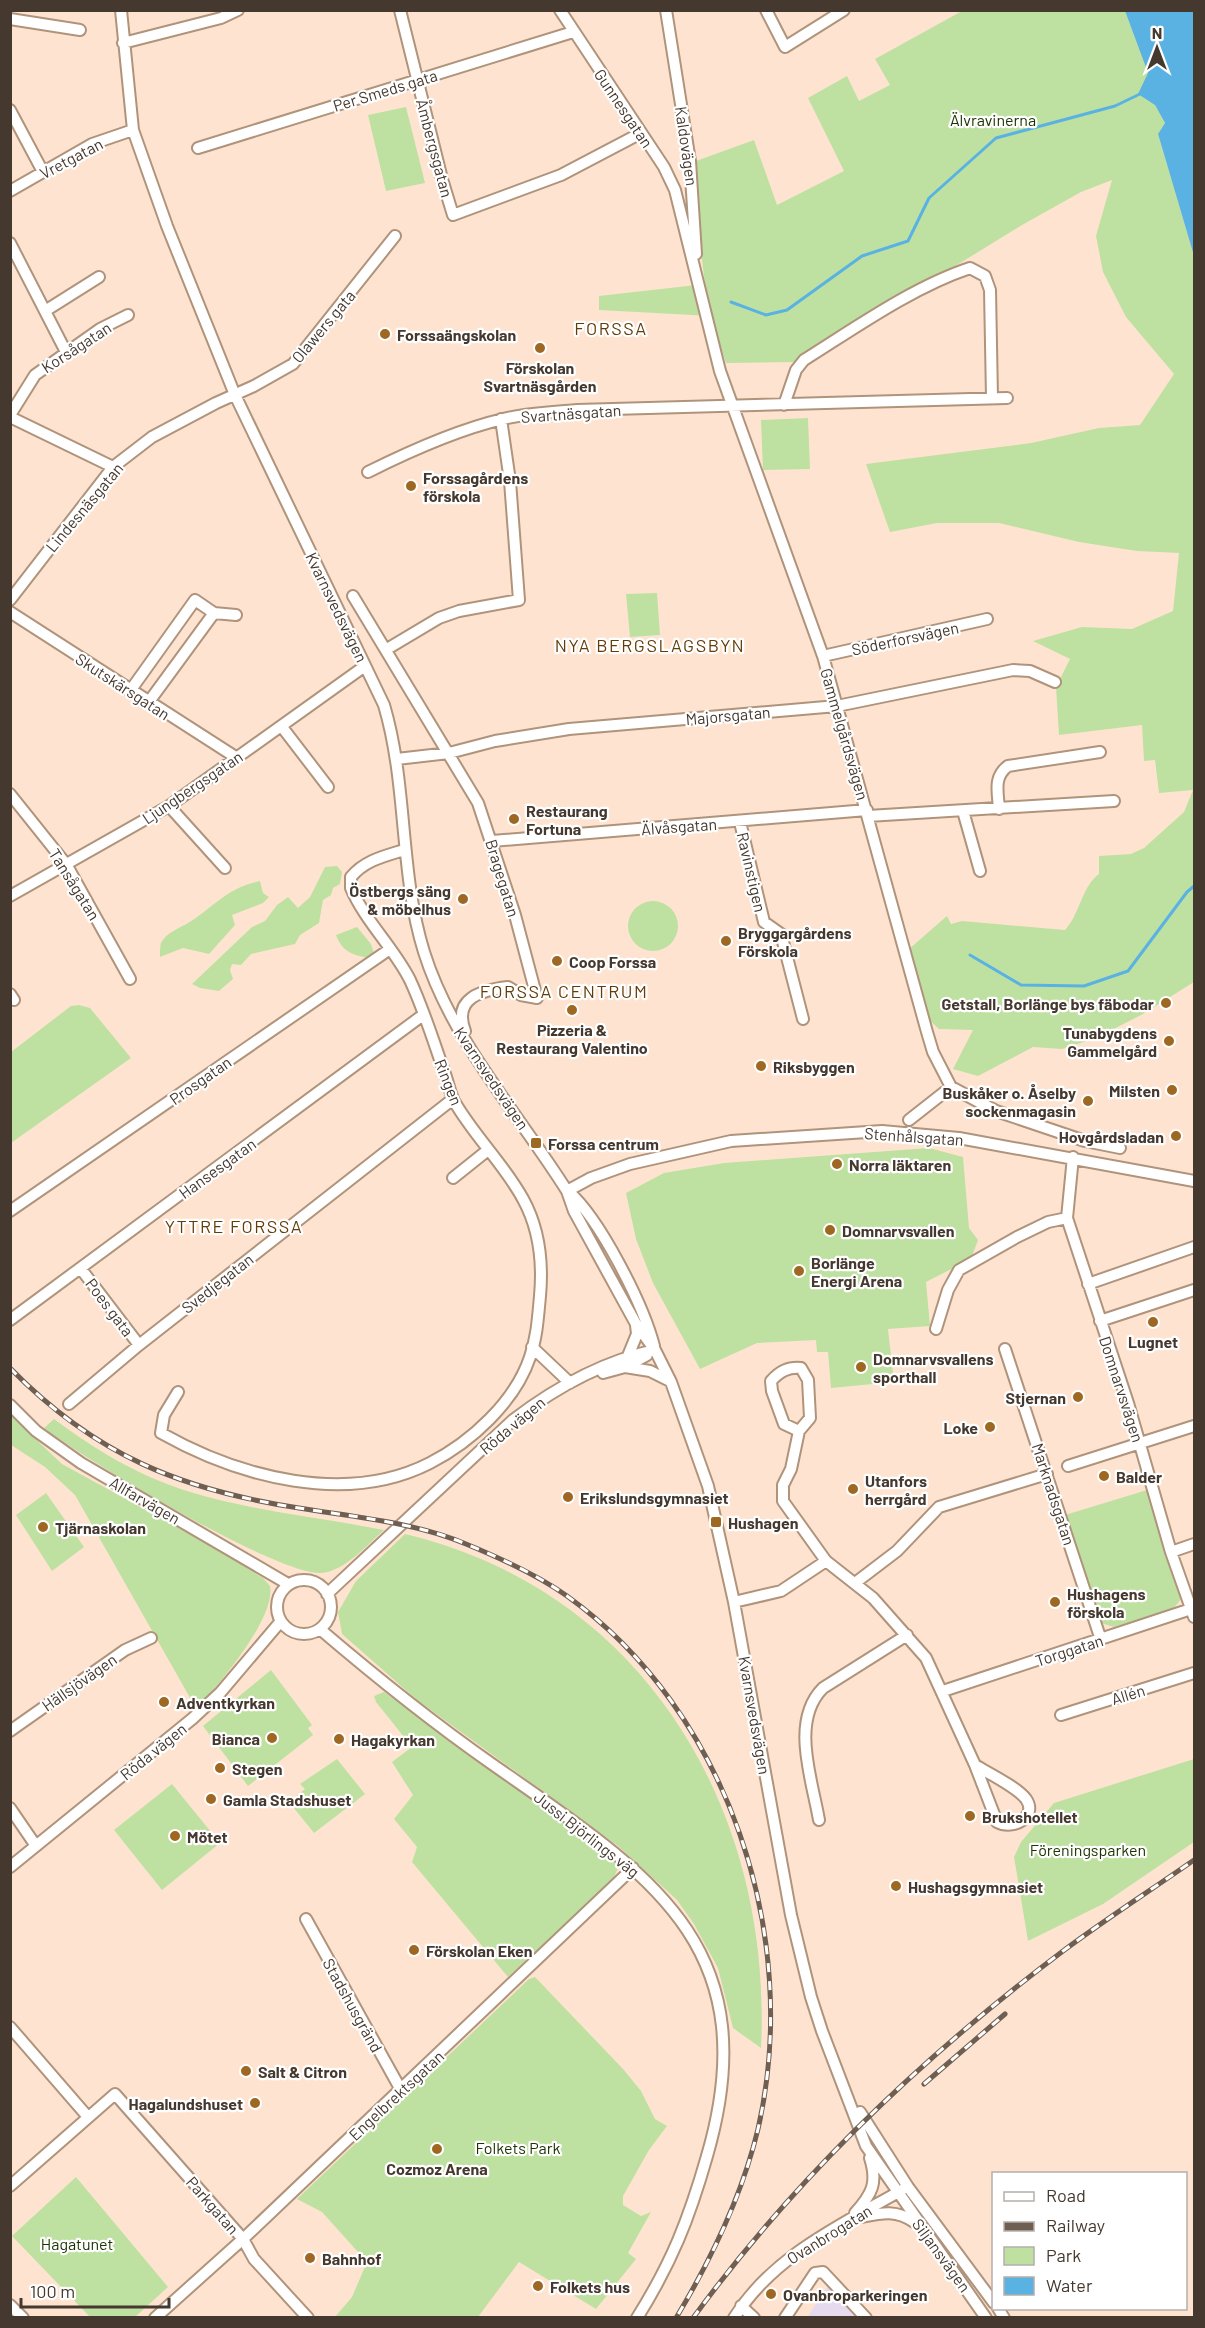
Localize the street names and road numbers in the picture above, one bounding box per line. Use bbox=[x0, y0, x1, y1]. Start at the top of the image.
street label: Per Smeds gata bbox=[331, 65, 439, 115]
street label: Gunnesgatan bbox=[591, 65, 657, 151]
street label: Åmbergsgatan bbox=[413, 97, 457, 199]
street label: Kaldovägen bbox=[672, 105, 702, 187]
street label: Vretgatan bbox=[36, 134, 106, 182]
street label: Olawers gata bbox=[287, 286, 359, 366]
street label: Korsågatan bbox=[38, 317, 114, 377]
street label: Svartnäsgatan bbox=[520, 400, 622, 426]
street label: Lindesnäsgatan bbox=[41, 459, 127, 555]
street label: Kvarnsvedsvägen bbox=[302, 549, 372, 665]
street label: Söderforsvägen bbox=[850, 617, 960, 659]
street label: Skutskärsgatan bbox=[72, 649, 174, 723]
street label: Gammelgårdsvägen bbox=[817, 666, 873, 802]
street label: Majorsgatan bbox=[685, 702, 771, 728]
street label: Ljungbergsgatan bbox=[138, 746, 246, 828]
street label: Älvåsgatan bbox=[640, 814, 718, 838]
street label: Ravinstigen bbox=[734, 830, 770, 914]
street label: Bragegatan bbox=[482, 837, 524, 919]
street label: Tansågatan bbox=[46, 845, 104, 923]
street label: Kvarnsvedsvägen bbox=[451, 1023, 533, 1133]
street label: Prosgatan bbox=[165, 1052, 235, 1108]
street label: Ringen bbox=[431, 1056, 467, 1108]
street label: Stenhålsgatan bbox=[864, 1123, 964, 1149]
street label: Hansesgatan bbox=[175, 1134, 259, 1202]
street label: Svedjegatan bbox=[177, 1249, 257, 1317]
street label: Poes gata bbox=[82, 1274, 138, 1340]
street label: Domnarvsvägen bbox=[1096, 1334, 1148, 1444]
street label: Röda vägen bbox=[475, 1392, 549, 1458]
street label: Marknadsgatan bbox=[1029, 1441, 1079, 1547]
street label: Allfarvägen bbox=[106, 1472, 184, 1528]
street label: Torggatan bbox=[1033, 1630, 1105, 1670]
street label: Hällsjövägen bbox=[38, 1649, 120, 1715]
street label: Kvarnsvedsvägen bbox=[735, 1654, 775, 1776]
street label: Allén bbox=[1109, 1680, 1147, 1708]
street label: Röda vägen bbox=[116, 1719, 190, 1783]
street label: Jussi Björlings väg bbox=[531, 1787, 643, 1881]
street label: Stadshusgränd bbox=[319, 1955, 387, 2055]
street label: Engelbrektsgatan bbox=[345, 2046, 447, 2144]
street label: Parkgatan bbox=[183, 2172, 243, 2238]
street label: Ovanbrogatan bbox=[783, 2200, 875, 2268]
street label: Siljansvägen bbox=[909, 2214, 975, 2296]

